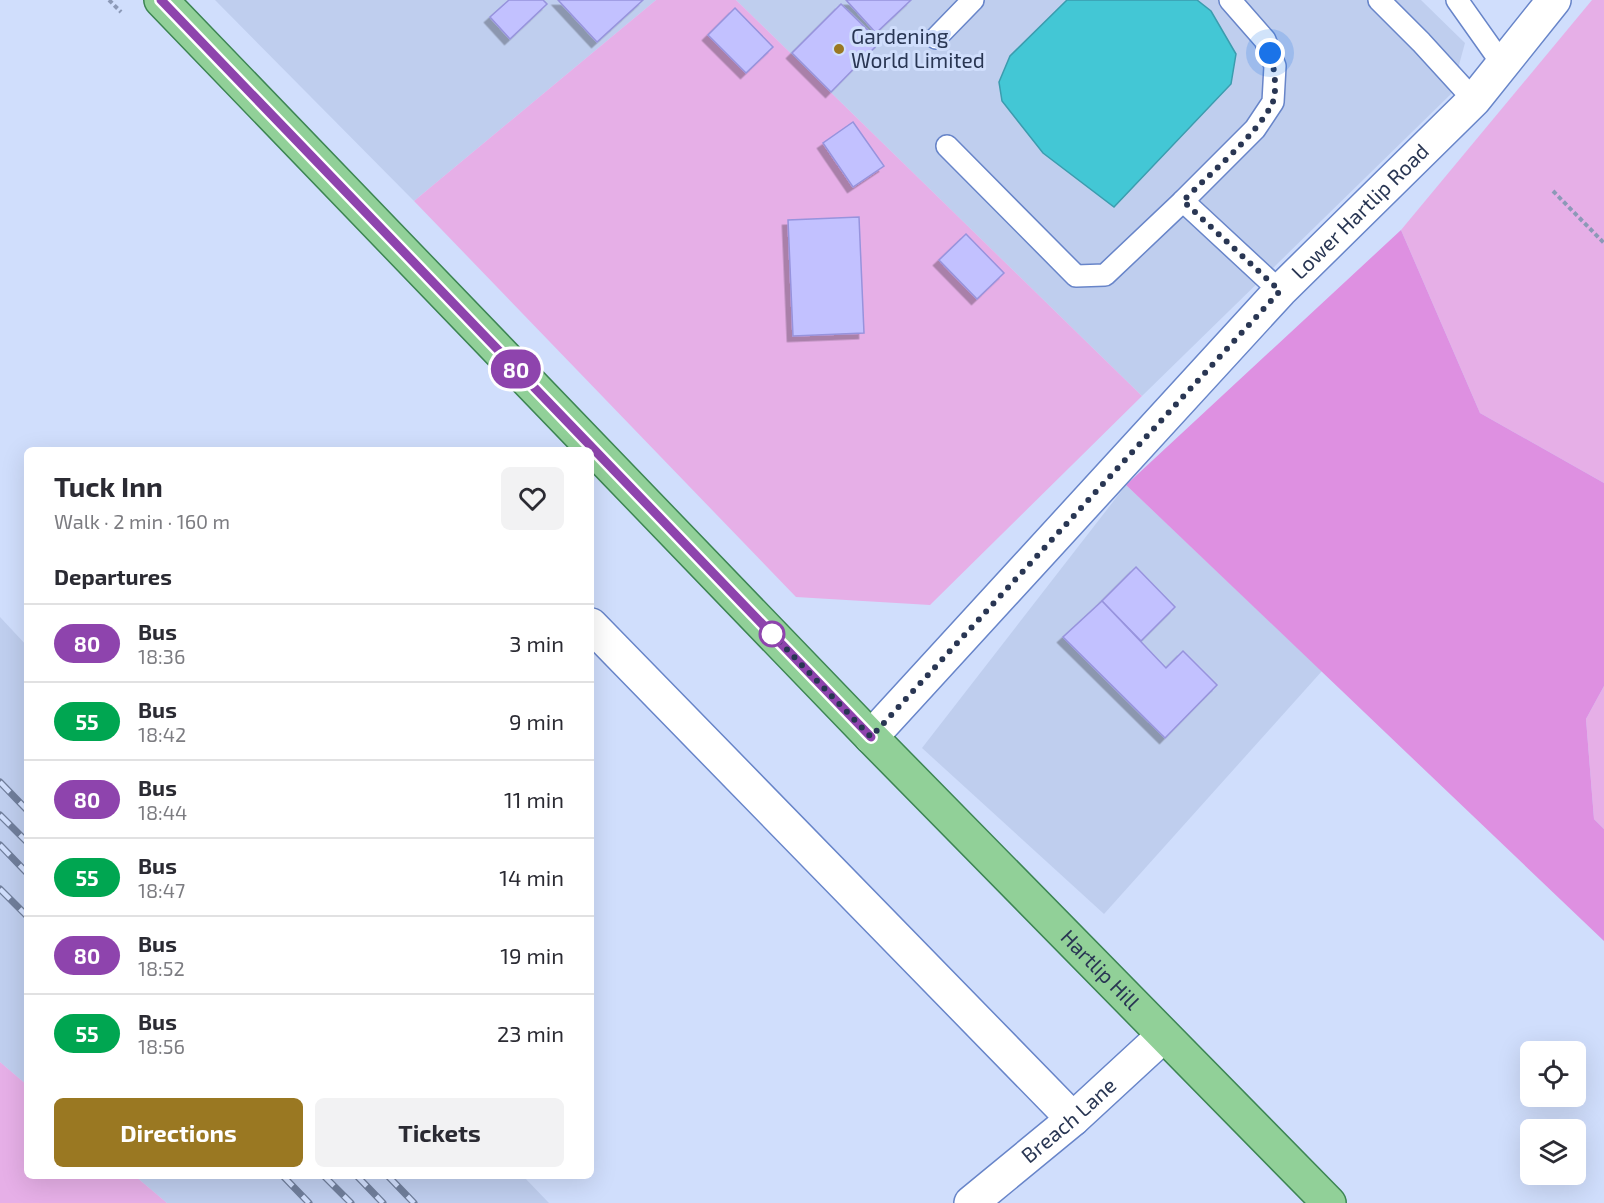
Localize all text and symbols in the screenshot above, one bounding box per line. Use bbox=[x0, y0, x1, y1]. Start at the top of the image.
place label: Gardening World Limited bbox=[851, 23, 985, 72]
your location bbox=[1255, 38, 1285, 68]
marker: Gardening World Limited bbox=[832, 42, 846, 56]
street label: Lower Hartlip Road bbox=[1286, 138, 1433, 284]
line badge: 80 bbox=[489, 350, 543, 388]
text: 80 bbox=[503, 357, 529, 382]
button: heart bbox=[501, 467, 564, 530]
text: Tuck Inn bbox=[54, 469, 163, 503]
text: Walk · 2 min · 160 m bbox=[54, 509, 230, 533]
text: Departures bbox=[54, 563, 172, 589]
text: Bus bbox=[138, 618, 177, 644]
unlabelled marker bbox=[759, 621, 785, 647]
text: 3 min bbox=[509, 630, 564, 656]
text: 80 bbox=[74, 631, 100, 656]
text: 18:36 bbox=[138, 644, 185, 668]
text: Bus bbox=[138, 696, 177, 722]
text: 9 min bbox=[509, 708, 564, 734]
text: 55 bbox=[75, 709, 99, 734]
text: 18:42 bbox=[138, 722, 186, 746]
text: Bus bbox=[138, 774, 177, 800]
text: 11 min bbox=[504, 786, 564, 812]
text: 80 bbox=[74, 787, 100, 812]
text: 18:44 bbox=[138, 800, 187, 824]
text: Bus bbox=[138, 852, 177, 878]
text: 14 min bbox=[499, 864, 564, 890]
text: 55 bbox=[75, 865, 99, 890]
text: 18:47 bbox=[138, 878, 185, 902]
street label: Hartlip Hill bbox=[1056, 924, 1146, 1015]
text: Bus bbox=[138, 930, 177, 956]
text: 19 min bbox=[500, 942, 564, 968]
text: 80 bbox=[74, 943, 100, 968]
text: 18:52 bbox=[138, 956, 185, 980]
text: Bus bbox=[138, 1008, 177, 1034]
text: 23 min bbox=[497, 1020, 564, 1046]
text: 55 bbox=[75, 1021, 99, 1046]
text: 18:56 bbox=[138, 1034, 185, 1058]
map controls bbox=[1520, 1041, 1586, 1185]
button: locate bbox=[1520, 1041, 1586, 1107]
street label: Breach Lane bbox=[1016, 1072, 1120, 1167]
button: Directions bbox=[54, 1098, 303, 1167]
button: Tickets bbox=[315, 1098, 564, 1167]
button: layers bbox=[1520, 1119, 1586, 1185]

